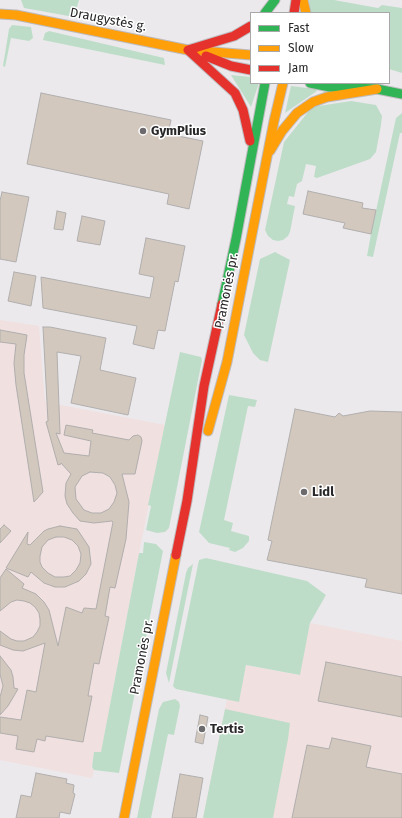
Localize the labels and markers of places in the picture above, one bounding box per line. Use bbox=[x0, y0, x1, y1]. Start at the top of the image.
place label: GymPlius bbox=[151, 123, 206, 139]
marker: GymPlius bbox=[138, 126, 148, 136]
place label: Lidl bbox=[312, 484, 334, 500]
marker: Lidl bbox=[299, 487, 309, 497]
place label: Tertis bbox=[210, 721, 244, 737]
marker: Tertis bbox=[197, 724, 207, 734]

